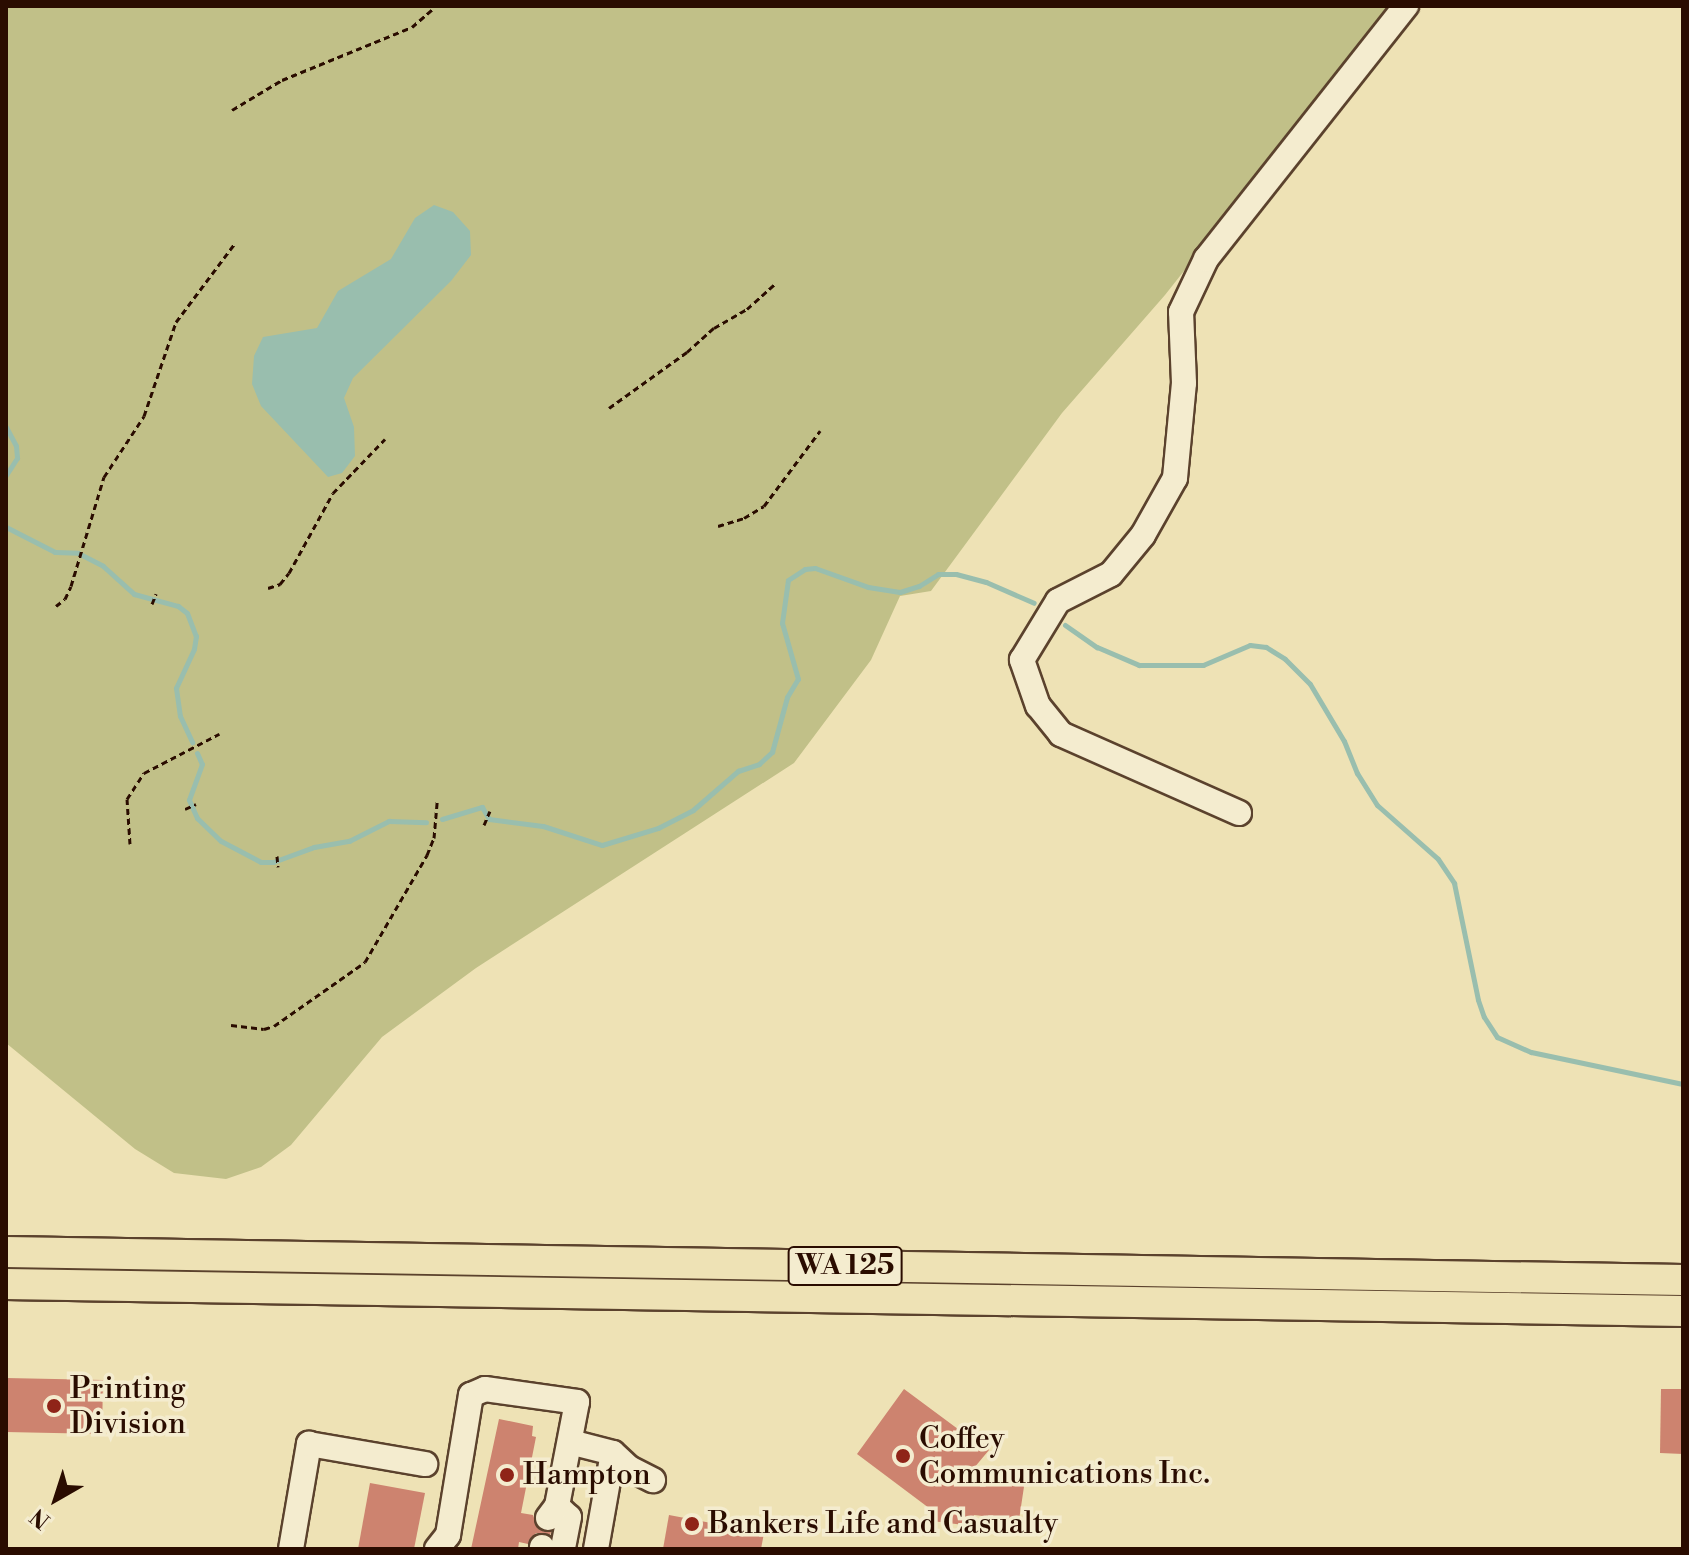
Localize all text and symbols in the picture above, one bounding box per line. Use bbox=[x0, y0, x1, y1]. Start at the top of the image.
road number: WA 125 bbox=[787, 1242, 903, 1290]
place label: Printing Division bbox=[70, 1371, 186, 1442]
marker: Printing Division bbox=[45, 1397, 63, 1415]
place label: Coffey Communications Inc. bbox=[919, 1421, 1210, 1492]
marker: Coffey Communications Inc. bbox=[894, 1447, 912, 1465]
place label: Hampton bbox=[523, 1457, 651, 1493]
north arrow bbox=[16, 1459, 96, 1539]
marker: Hampton bbox=[498, 1466, 516, 1484]
text: N bbox=[25, 1502, 56, 1534]
place label: Bankers Life and Casualty bbox=[708, 1506, 1058, 1542]
marker: Bankers Life and Casualty bbox=[683, 1515, 701, 1533]

